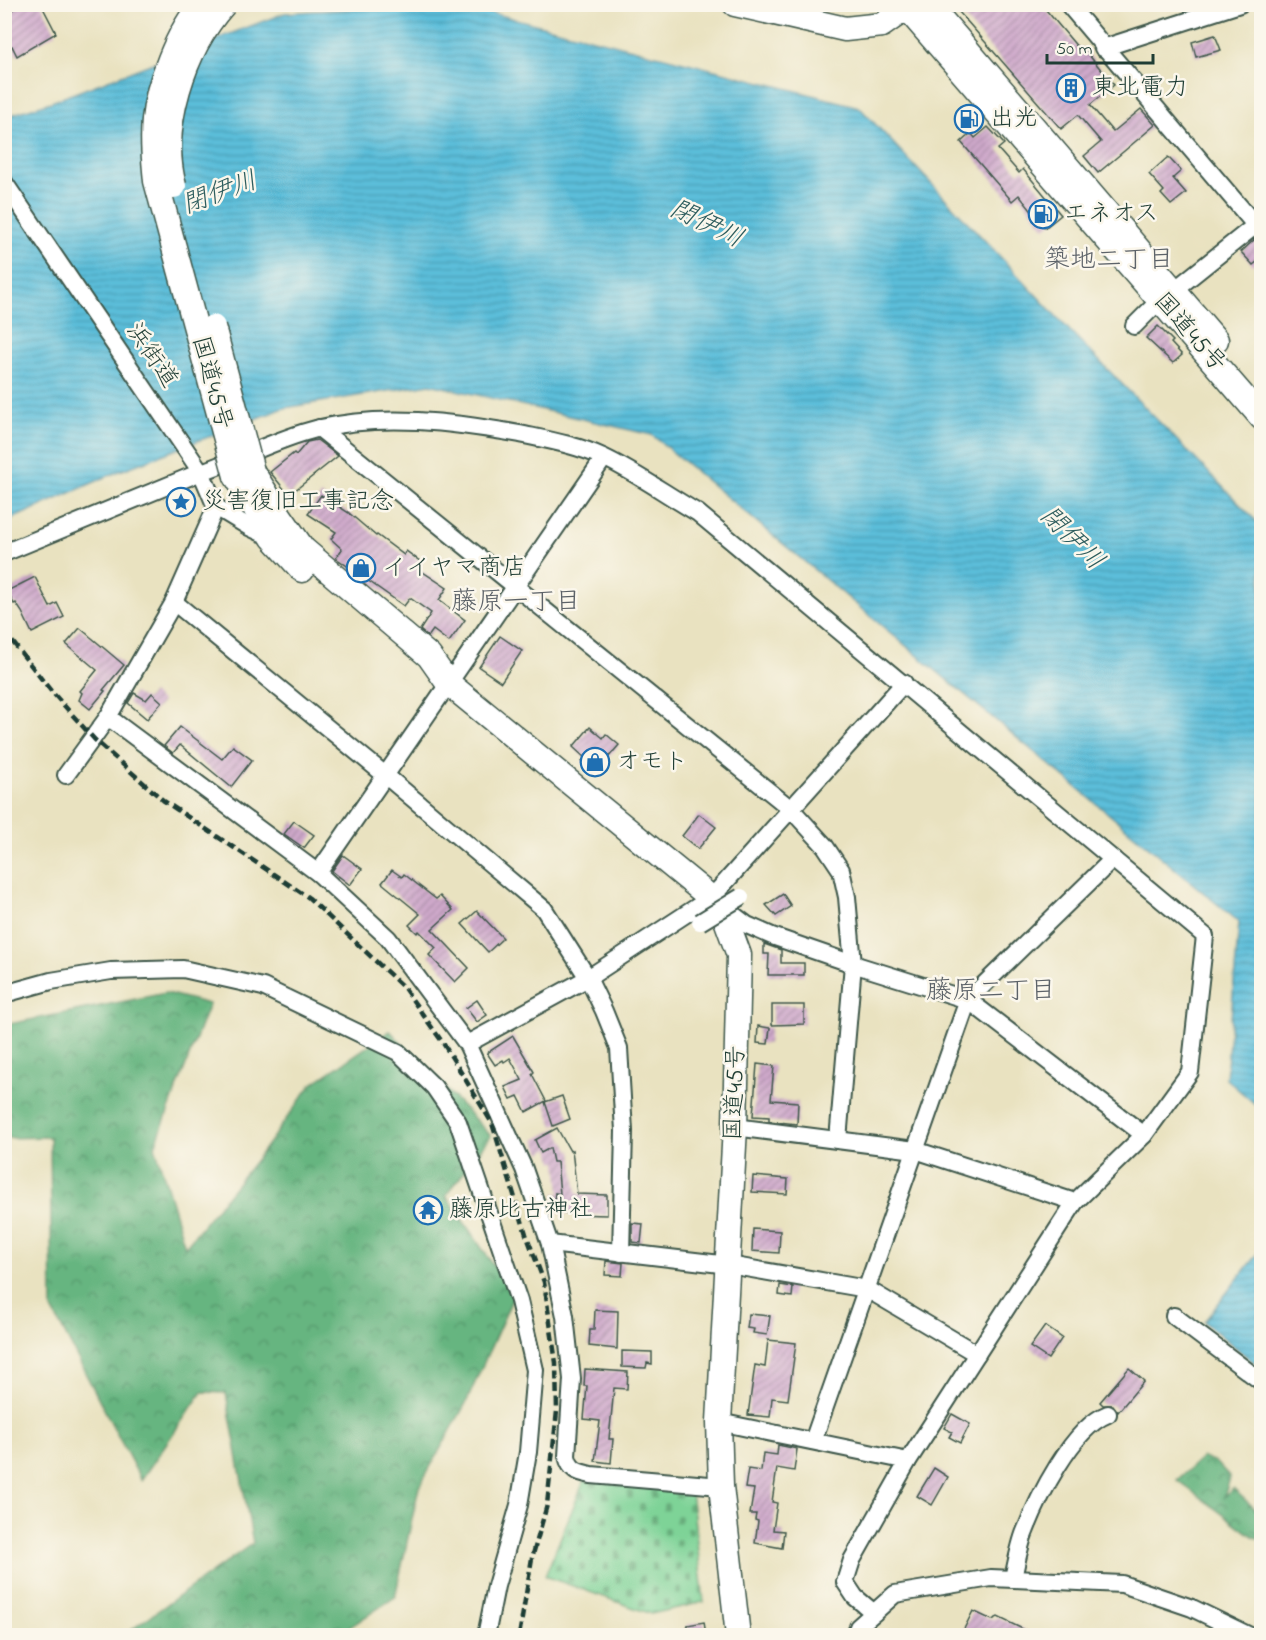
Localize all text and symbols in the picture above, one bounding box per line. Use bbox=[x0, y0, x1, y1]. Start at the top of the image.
scale bar bbox=[1047, 27, 1154, 65]
text: 50 m bbox=[1056, 37, 1093, 63]
place label: 東北電力 bbox=[1092, 71, 1188, 106]
building icon: 東北電力 bbox=[1055, 72, 1087, 104]
place label: 出光 bbox=[990, 102, 1038, 137]
fuel station icon: 出光 bbox=[953, 103, 985, 135]
water label: 閉伊川 bbox=[177, 163, 263, 225]
water label: 閉伊川 bbox=[663, 191, 749, 259]
place label: エネオス bbox=[1064, 197, 1159, 232]
fuel station icon: エネオス bbox=[1027, 198, 1059, 230]
district label: 築地二丁目 bbox=[1044, 242, 1174, 280]
street label: 国道45号 bbox=[1144, 285, 1234, 381]
street label: 浜街道 bbox=[116, 316, 186, 396]
street label: 国道45号 bbox=[182, 332, 240, 434]
place label: 災害復旧工事記念 bbox=[202, 485, 394, 520]
place icon: 災害復旧工事記念 bbox=[165, 486, 197, 518]
water label: 閉伊川 bbox=[1030, 498, 1112, 580]
place label: イイヤマ商店 bbox=[382, 551, 526, 586]
shop icon: イイヤマ商店 bbox=[345, 552, 377, 584]
district label: 藤原一丁目 bbox=[451, 584, 581, 622]
place label: オモト bbox=[616, 745, 688, 780]
shop icon: オモト bbox=[579, 746, 611, 778]
district label: 藤原二丁目 bbox=[926, 973, 1056, 1011]
street label: 国道45号 bbox=[717, 1045, 755, 1141]
place label: 藤原比古神社 bbox=[449, 1193, 593, 1228]
temple icon: 藤原比古神社 bbox=[412, 1194, 444, 1226]

